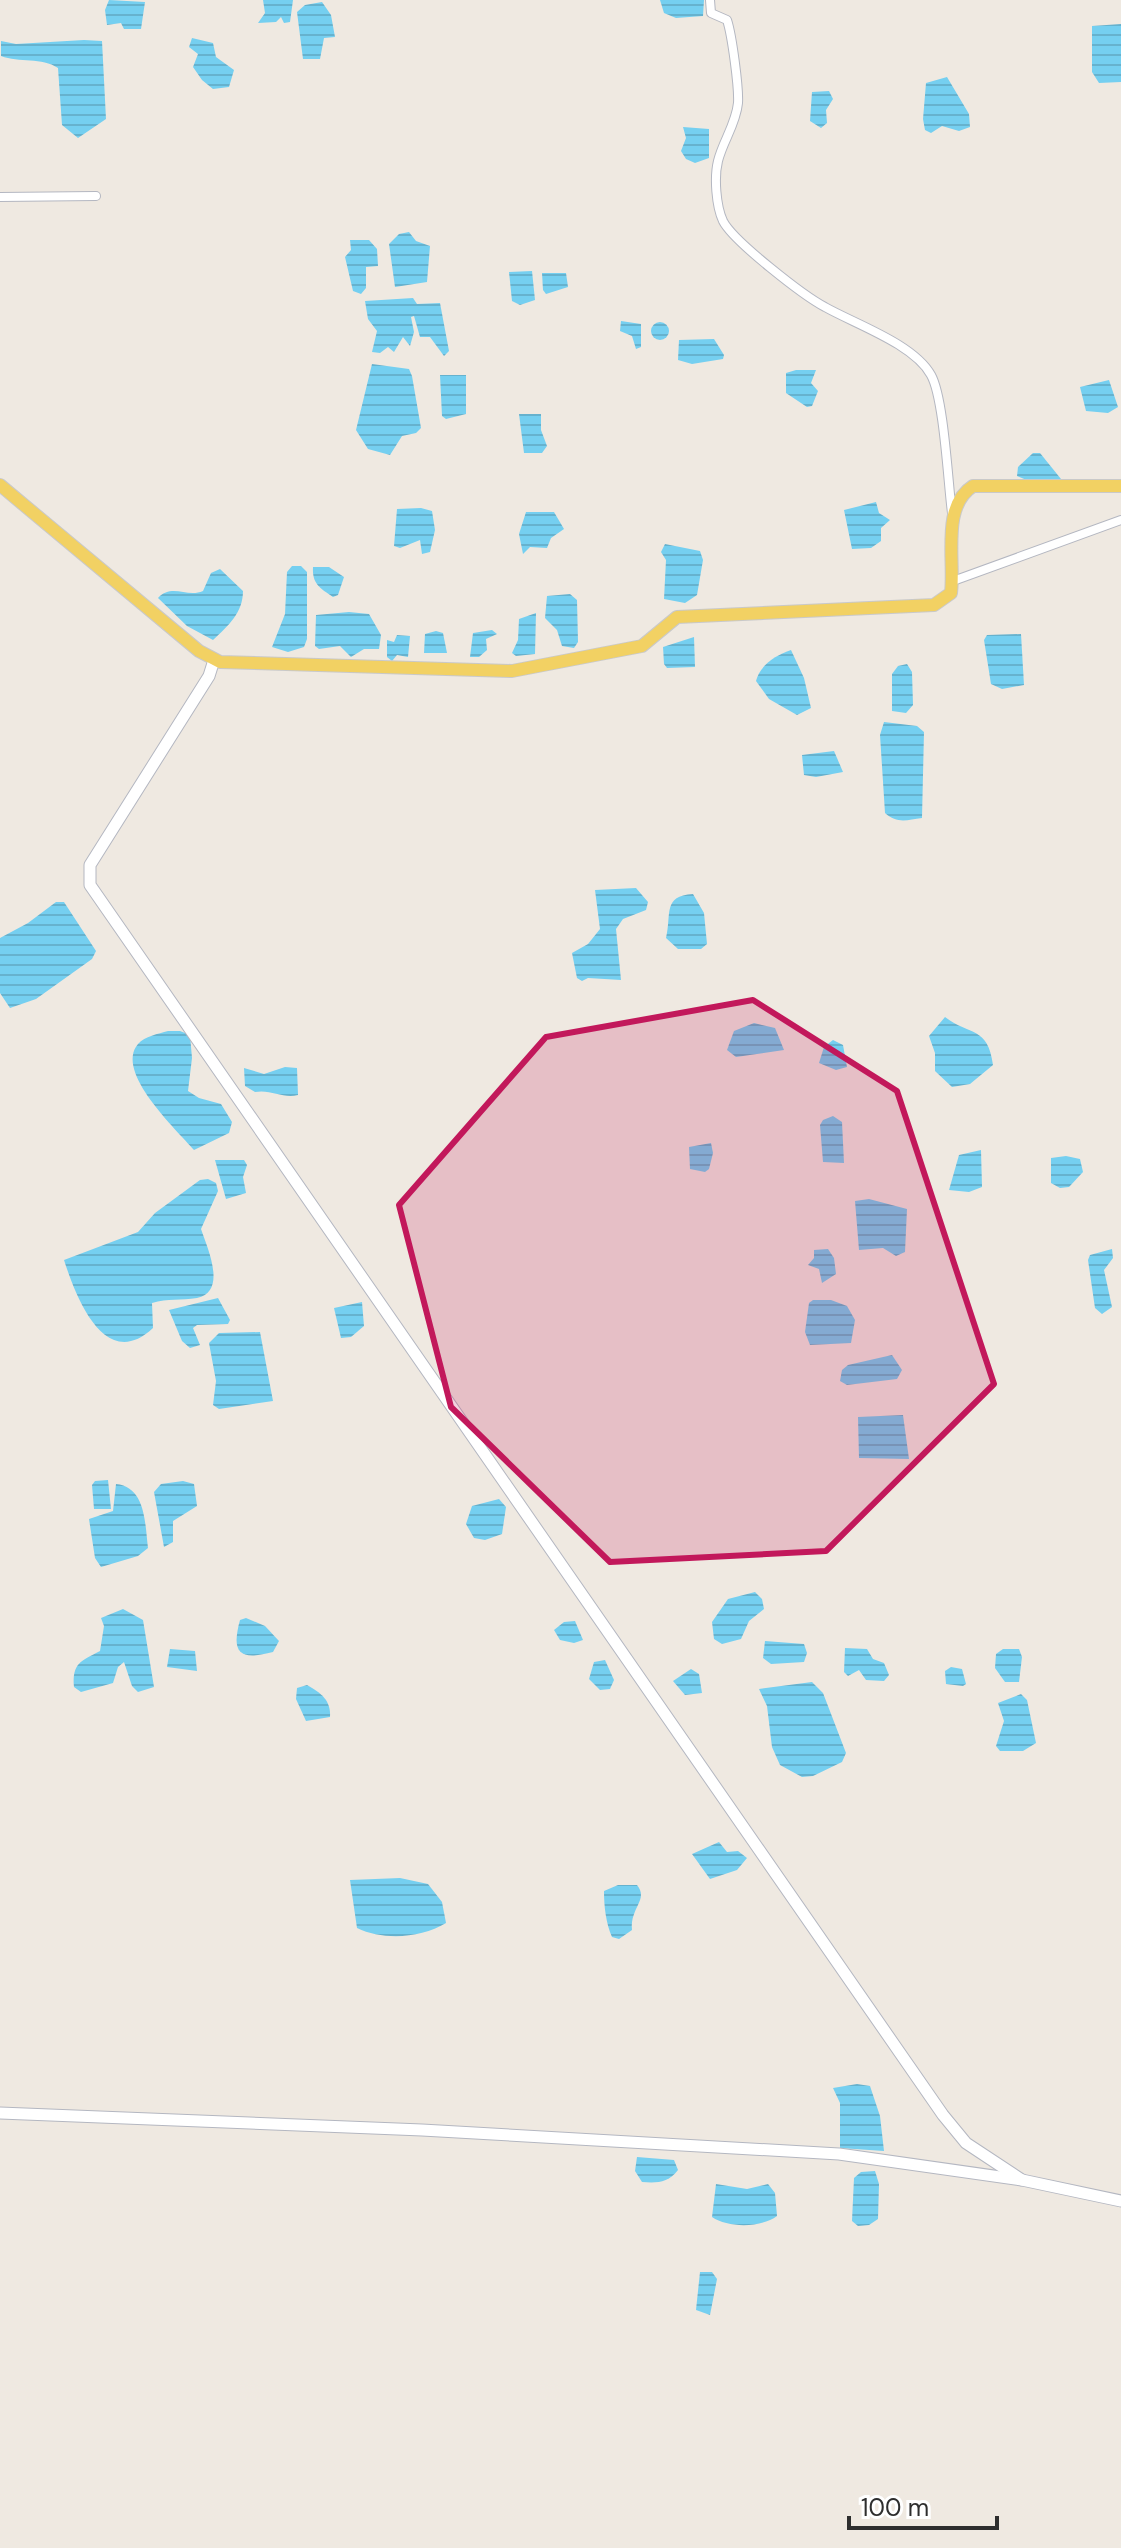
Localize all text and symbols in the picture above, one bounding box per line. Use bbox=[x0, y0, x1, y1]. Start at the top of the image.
scale bar bbox=[849, 2480, 997, 2530]
text: 100 m bbox=[861, 2492, 929, 2523]

